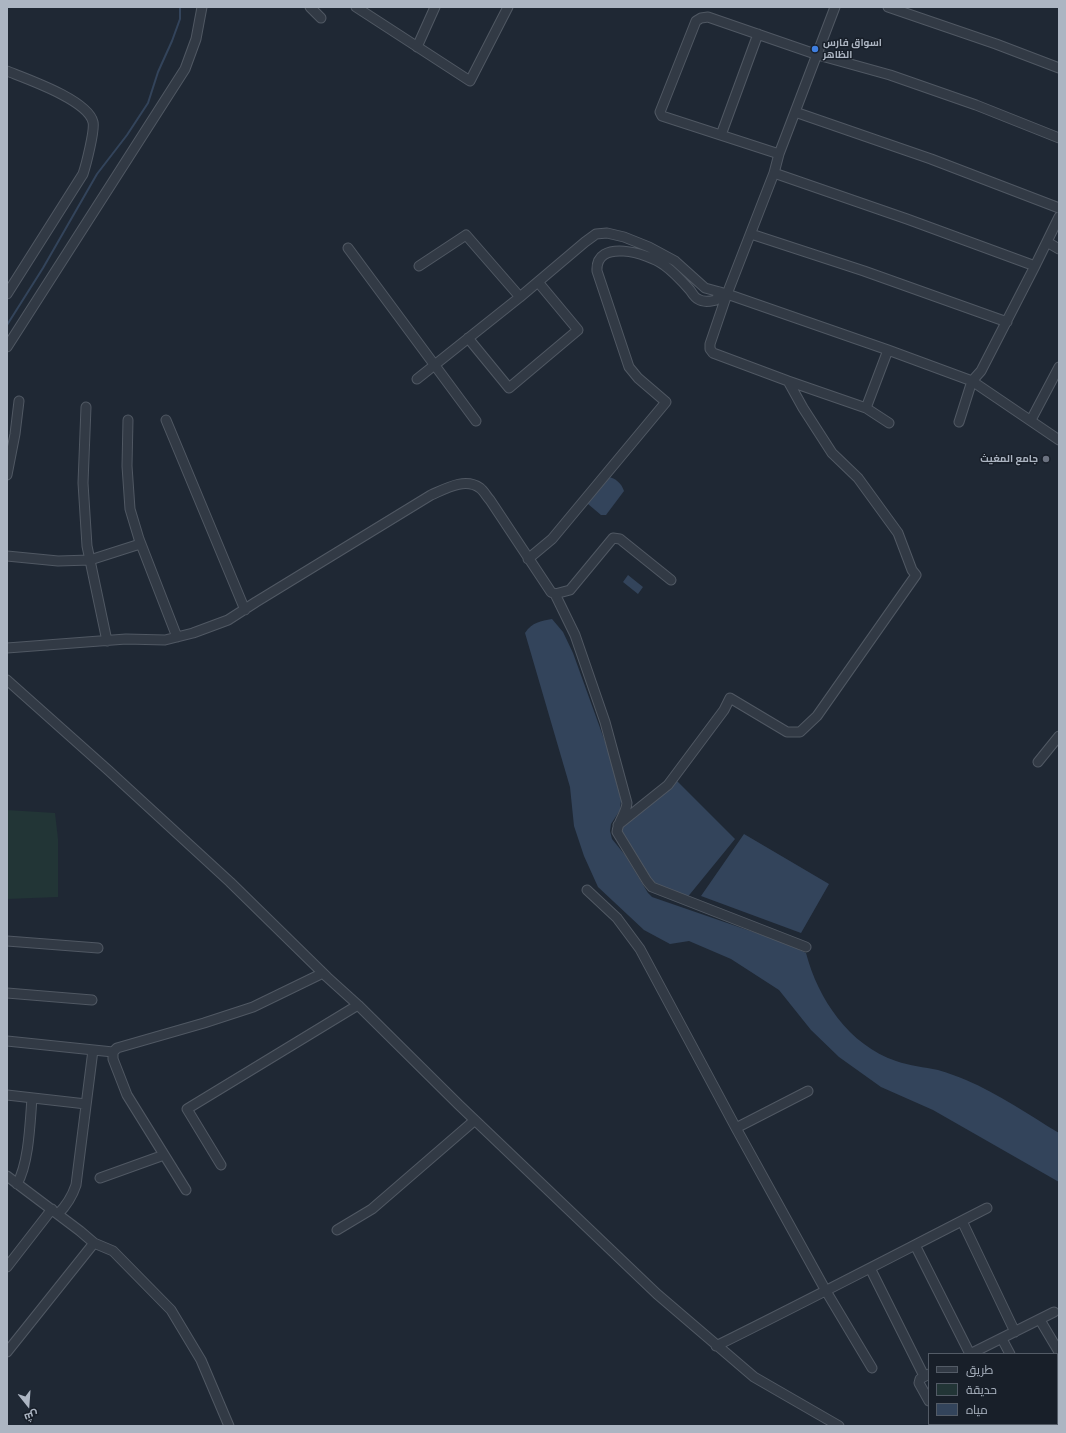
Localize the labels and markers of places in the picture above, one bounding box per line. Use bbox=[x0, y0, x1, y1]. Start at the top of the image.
place label: اسواق فارس الظاهر bbox=[823, 37, 882, 60]
marker: اسواق فارس الظاهر bbox=[810, 44, 820, 54]
place label: جامع المغيث bbox=[980, 453, 1038, 465]
marker: جامع المغيث bbox=[1041, 454, 1051, 464]

